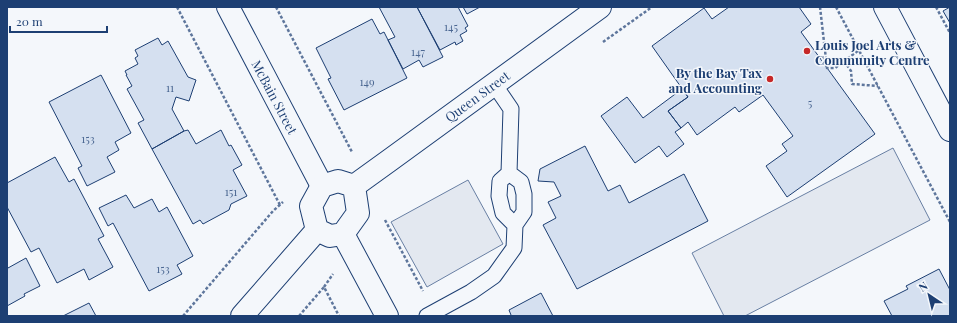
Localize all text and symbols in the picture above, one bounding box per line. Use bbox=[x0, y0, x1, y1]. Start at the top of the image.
scale bar bbox=[10, 8, 107, 34]
text: 20 m bbox=[16, 13, 43, 29]
house number: 145 bbox=[444, 19, 458, 34]
place label: Louis Joel Arts & Community Centre bbox=[815, 36, 930, 68]
house number: 147 bbox=[411, 44, 425, 59]
marker: Louis Joel Arts & Community Centre bbox=[802, 46, 812, 56]
street label: McBain Street bbox=[248, 57, 302, 137]
place label: By the Bay Tax and Accounting bbox=[668, 64, 763, 96]
street label: Queen Street bbox=[441, 66, 513, 125]
house number: 149 bbox=[359, 74, 375, 89]
marker: By the Bay Tax and Accounting bbox=[765, 74, 775, 84]
house number: 11 bbox=[166, 80, 174, 95]
house number: 5 bbox=[808, 95, 813, 110]
house number: 153 bbox=[81, 131, 95, 146]
house number: 151 bbox=[225, 184, 237, 199]
house number: 153 bbox=[156, 261, 170, 276]
north arrow bbox=[909, 275, 949, 315]
text: N bbox=[915, 278, 931, 295]

